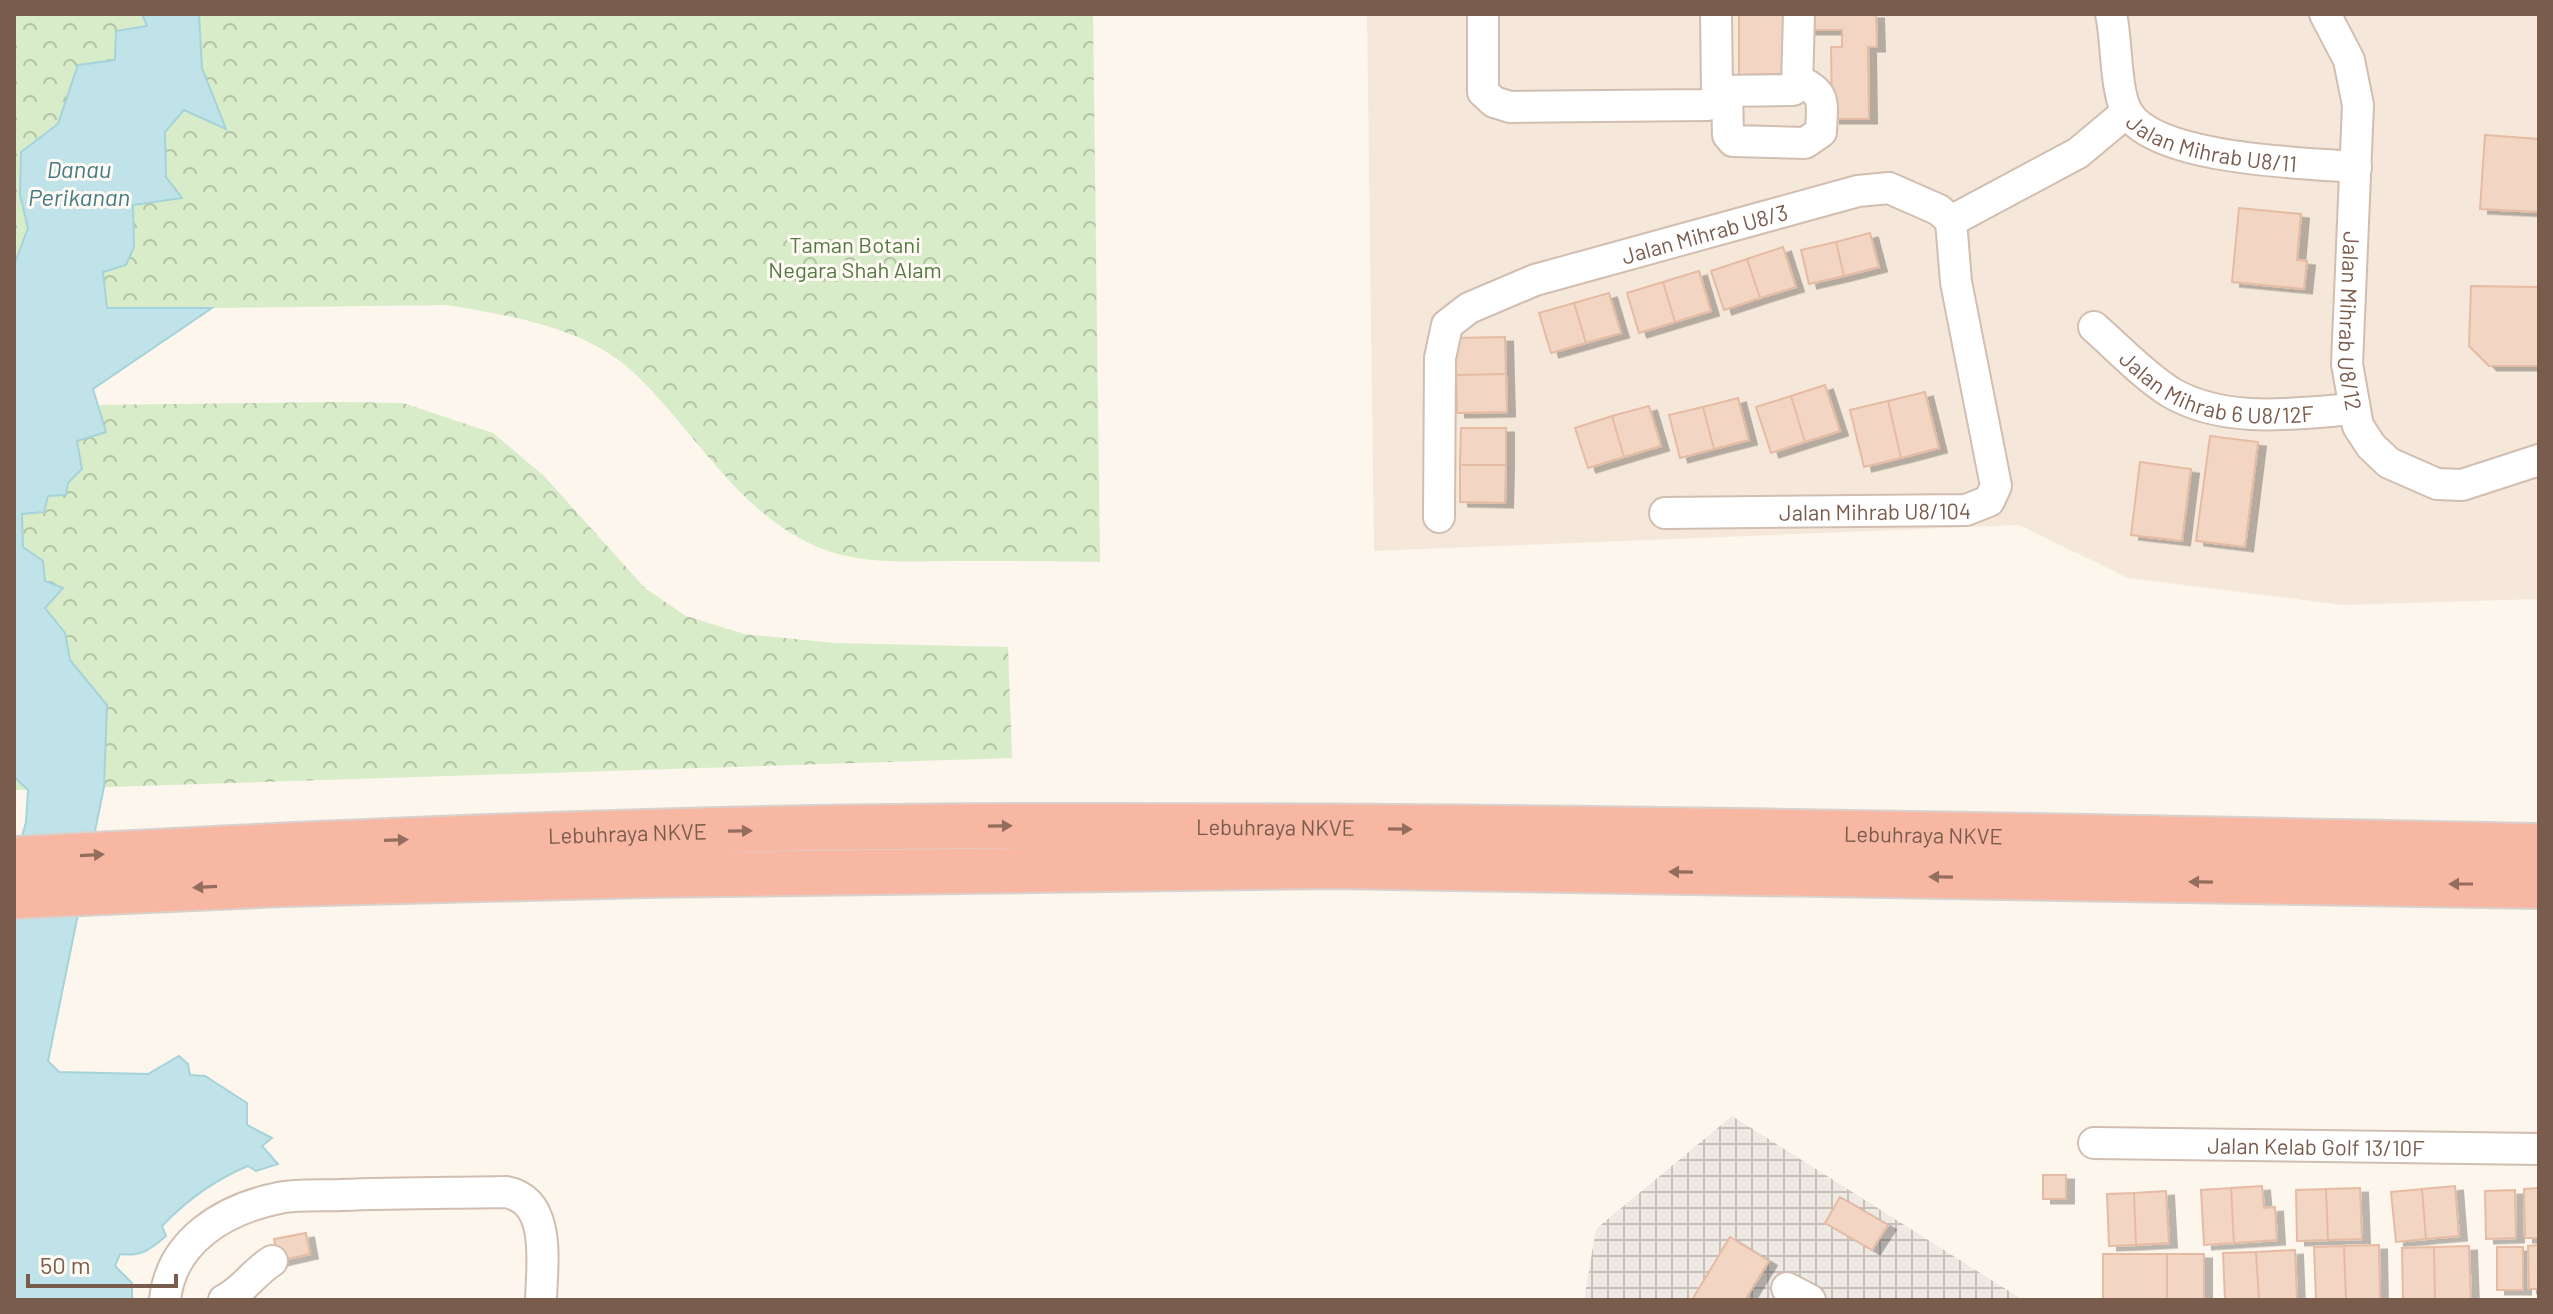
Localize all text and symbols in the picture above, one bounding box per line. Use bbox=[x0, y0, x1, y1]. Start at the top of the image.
street label: Jalan Mihrab U8/11 bbox=[2122, 108, 2298, 176]
water label: Danau Perikanan bbox=[28, 154, 130, 211]
street label: Jalan Mihrab U8/3 bbox=[1618, 198, 1790, 269]
park label: Taman Botani Negara Shah Alam bbox=[768, 231, 942, 282]
street label: Jalan Mihrab U8/12 bbox=[2334, 231, 2368, 412]
street label: Jalan Mihrab 6 U8/12F bbox=[2115, 345, 2315, 428]
street label: Jalan Mihrab U8/104 bbox=[1779, 497, 1971, 525]
street label: Lebuhraya NKVE bbox=[1196, 813, 1355, 840]
street label: Lebuhraya NKVE bbox=[548, 817, 707, 848]
one-way arrow bbox=[988, 820, 1013, 833]
street label: Lebuhraya NKVE bbox=[1844, 820, 2003, 848]
one-way arrow bbox=[1388, 823, 1413, 835]
one-way arrow bbox=[728, 825, 753, 837]
one-way arrow bbox=[384, 834, 409, 847]
one-way arrow bbox=[80, 848, 105, 861]
one-way arrow bbox=[1668, 866, 1693, 878]
one-way arrow bbox=[1928, 871, 1953, 884]
one-way arrow bbox=[2188, 876, 2213, 889]
one-way arrow bbox=[2448, 878, 2473, 890]
one-way arrow bbox=[192, 881, 217, 894]
street label: Jalan Kelab Golf 13/10F bbox=[2207, 1132, 2425, 1160]
scale bar bbox=[28, 1238, 176, 1288]
text: 50 m bbox=[40, 1250, 91, 1279]

